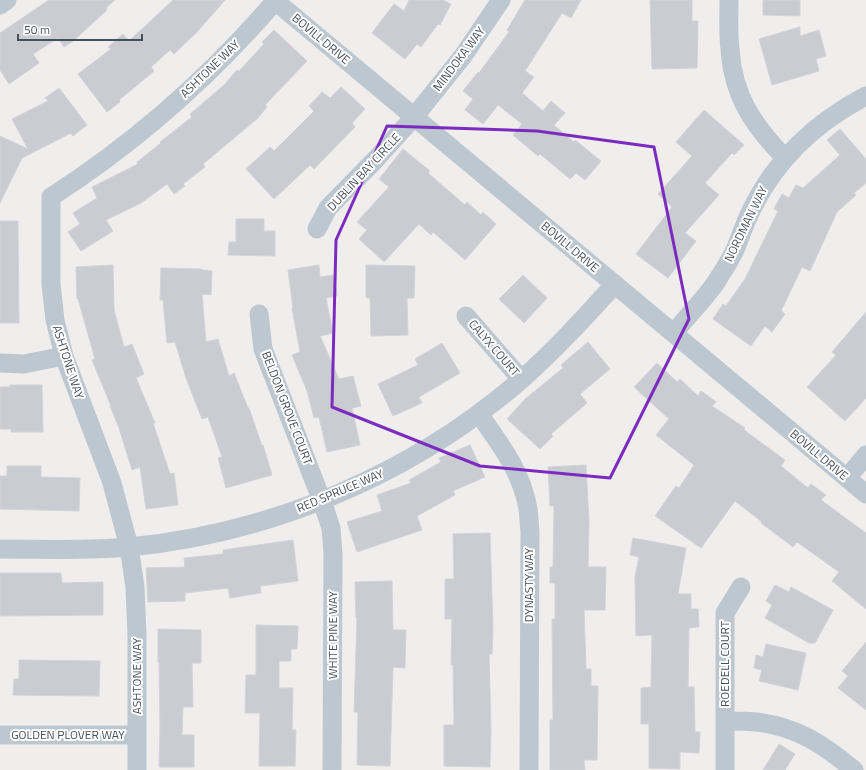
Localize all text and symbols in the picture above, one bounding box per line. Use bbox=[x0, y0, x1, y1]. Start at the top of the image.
street label: BOVILL DRIVE bbox=[288, 9, 355, 69]
scale bar bbox=[18, 16, 142, 42]
text: 50 m bbox=[24, 20, 50, 39]
street label: MINDOKA WAY bbox=[428, 22, 490, 95]
street label: ASHTONE WAY bbox=[176, 35, 244, 102]
street label: DUBLIN BAY CIRCLE bbox=[322, 128, 405, 215]
street label: NORDMAN WAY bbox=[719, 182, 772, 265]
street label: BOVILL DRIVE bbox=[537, 217, 604, 277]
street label: CALYX COURT bbox=[464, 315, 525, 381]
street label: ASHTONE WAY bbox=[48, 323, 89, 402]
street label: BELDON GROVE COURT bbox=[257, 348, 318, 468]
street label: BOVILL DRIVE bbox=[786, 425, 853, 485]
street label: RED SPRUCE WAY bbox=[294, 464, 387, 517]
street label: DYNASTY WAY bbox=[519, 547, 538, 622]
street label: WHITE PINE WAY bbox=[323, 590, 342, 679]
street label: ROEDELL COURT bbox=[715, 620, 734, 707]
street label: ASHTONE WAY bbox=[127, 637, 146, 714]
street label: GOLDEN PLOVER WAY bbox=[11, 725, 125, 744]

